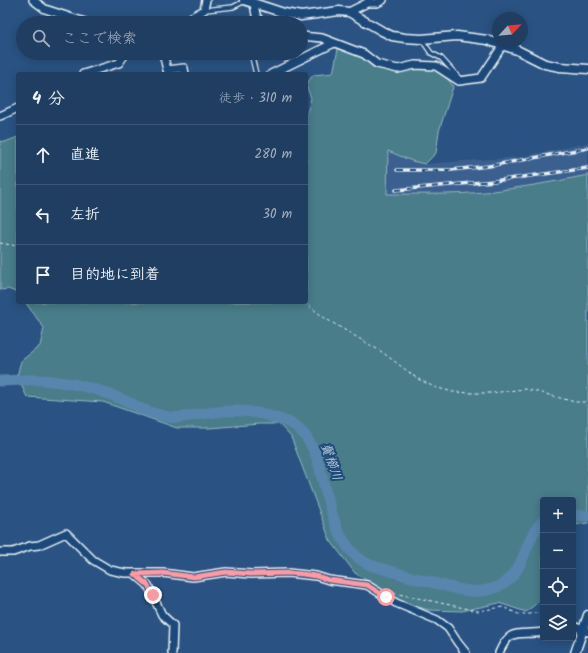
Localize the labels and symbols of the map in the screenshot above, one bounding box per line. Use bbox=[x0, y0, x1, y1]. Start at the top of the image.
north arrow bbox=[492, 12, 528, 48]
water label: 鬢櫛川 bbox=[315, 440, 347, 484]
route end bbox=[144, 586, 162, 604]
route start bbox=[377, 588, 395, 606]

